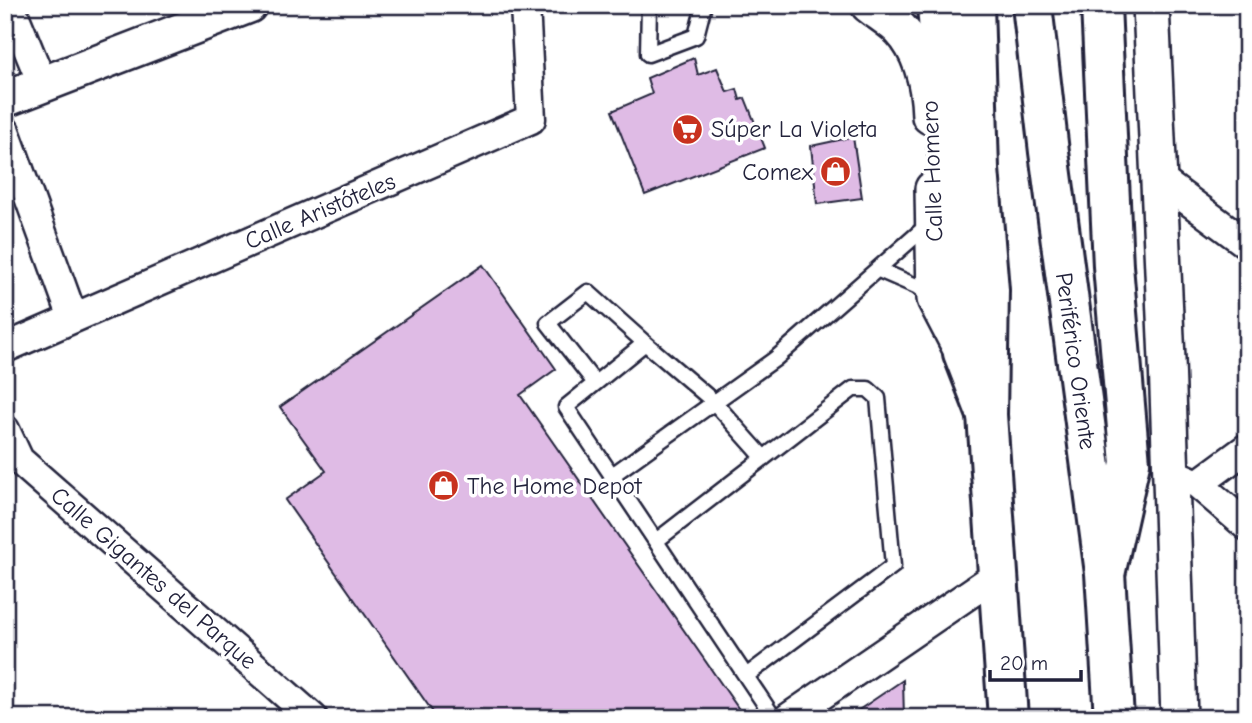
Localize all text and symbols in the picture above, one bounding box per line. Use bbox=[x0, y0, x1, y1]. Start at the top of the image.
street label: Calle Homero bbox=[916, 100, 948, 242]
supermarket icon: Súper La Violeta bbox=[671, 112, 705, 146]
place label: Súper La Violeta bbox=[711, 115, 878, 143]
shop icon: Comex bbox=[819, 155, 853, 189]
place label: Comex bbox=[742, 158, 814, 186]
street label: Calle Aristóteles bbox=[241, 167, 399, 255]
street label: Periférico Oriente bbox=[1050, 271, 1102, 451]
shop icon: The Home Depot bbox=[427, 469, 461, 503]
place label: The Home Depot bbox=[467, 472, 643, 500]
street label: Calle Gigantes del Parque bbox=[45, 481, 263, 675]
scale bar bbox=[990, 639, 1080, 683]
text: 20 m bbox=[1000, 651, 1048, 675]

